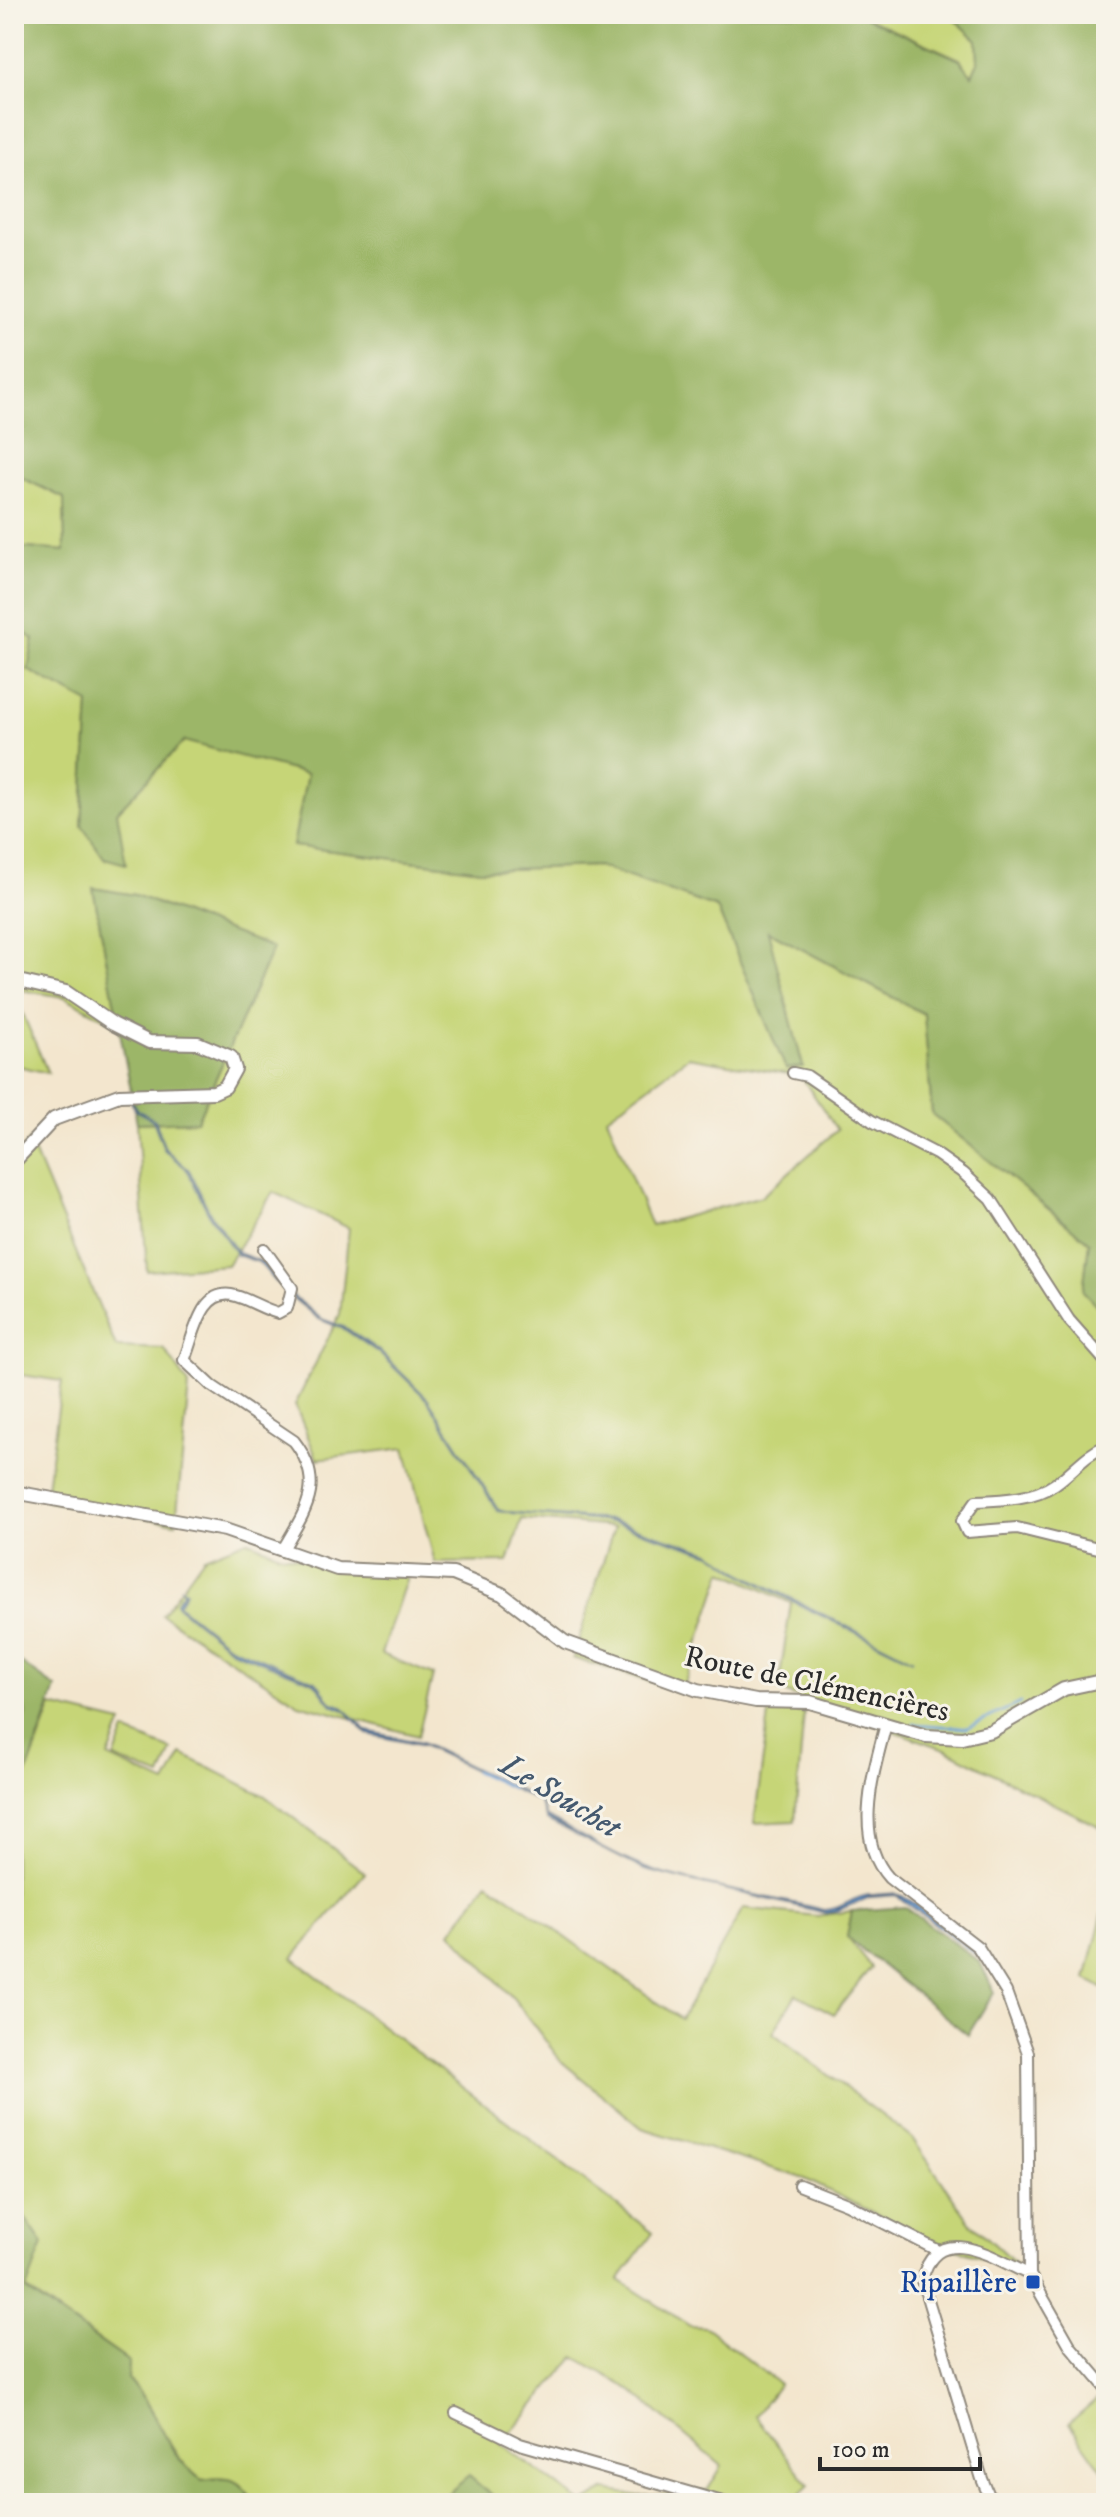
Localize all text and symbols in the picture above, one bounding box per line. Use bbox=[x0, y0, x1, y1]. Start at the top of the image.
street label: Route de Clémencières bbox=[681, 1638, 952, 1731]
water label: Le Souchet bbox=[491, 1744, 629, 1849]
place label: Ripaillère bbox=[900, 2265, 1017, 2302]
marker: Ripaillère bbox=[1024, 2273, 1042, 2291]
scale bar bbox=[820, 2421, 980, 2471]
text: 100 m bbox=[832, 2435, 890, 2465]

